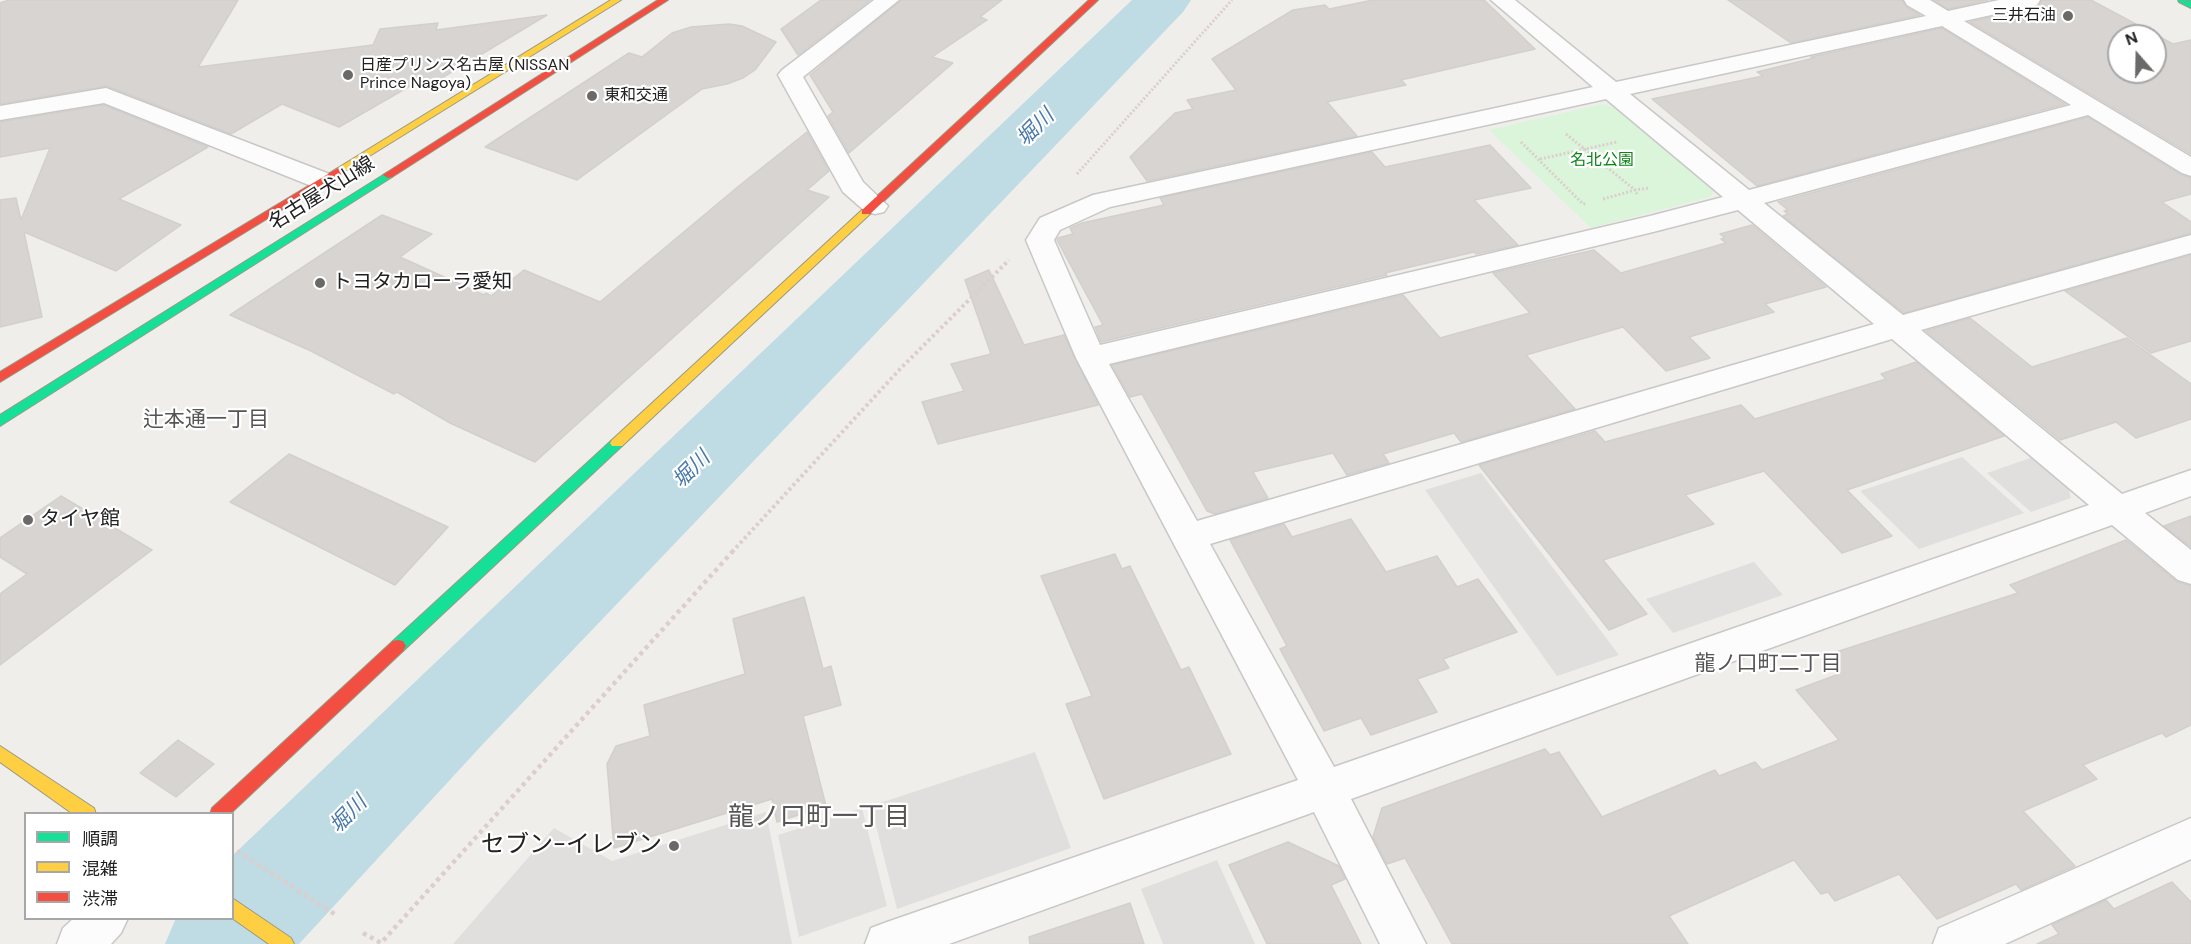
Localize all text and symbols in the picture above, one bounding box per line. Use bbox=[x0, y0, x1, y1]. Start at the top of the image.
place label: 三井石油 bbox=[1992, 6, 2056, 26]
marker: 三井石油 bbox=[2061, 9, 2075, 23]
north arrow bbox=[2107, 24, 2167, 84]
text: N bbox=[2122, 27, 2140, 50]
place label: 日産プリンス名古屋 (NISSAN Prince Nagoya) bbox=[360, 56, 569, 94]
marker: 日産プリンス名古屋 (NISSAN Prince Nagoya) bbox=[341, 68, 355, 82]
place label: 東和交通 bbox=[604, 86, 668, 106]
marker: 東和交通 bbox=[585, 89, 599, 103]
water label: 堀川 bbox=[1012, 104, 1060, 152]
park label: 名北公園 bbox=[1570, 151, 1634, 171]
street label: 名古屋犬山線 bbox=[265, 152, 379, 236]
place label: トヨタカローラ愛知 bbox=[332, 271, 512, 295]
marker: トヨタカローラ愛知 bbox=[313, 276, 327, 290]
district label: 辻本通一丁目 bbox=[143, 407, 269, 433]
water label: 堀川 bbox=[668, 446, 716, 494]
place label: タイヤ館 bbox=[40, 508, 120, 532]
marker: タイヤ館 bbox=[21, 513, 35, 527]
district label: 龍ノ口町二丁目 bbox=[1695, 651, 1841, 677]
water label: 堀川 bbox=[325, 791, 373, 839]
district label: 龍ノ口町一丁目 bbox=[728, 802, 910, 834]
legend bbox=[24, 812, 234, 920]
text: 順調 bbox=[82, 827, 118, 851]
place label: セブン-イレブン bbox=[481, 832, 662, 860]
marker: セブン-イレブン bbox=[667, 839, 681, 853]
text: 混雑 bbox=[82, 857, 118, 881]
text: 渋滞 bbox=[82, 887, 118, 911]

